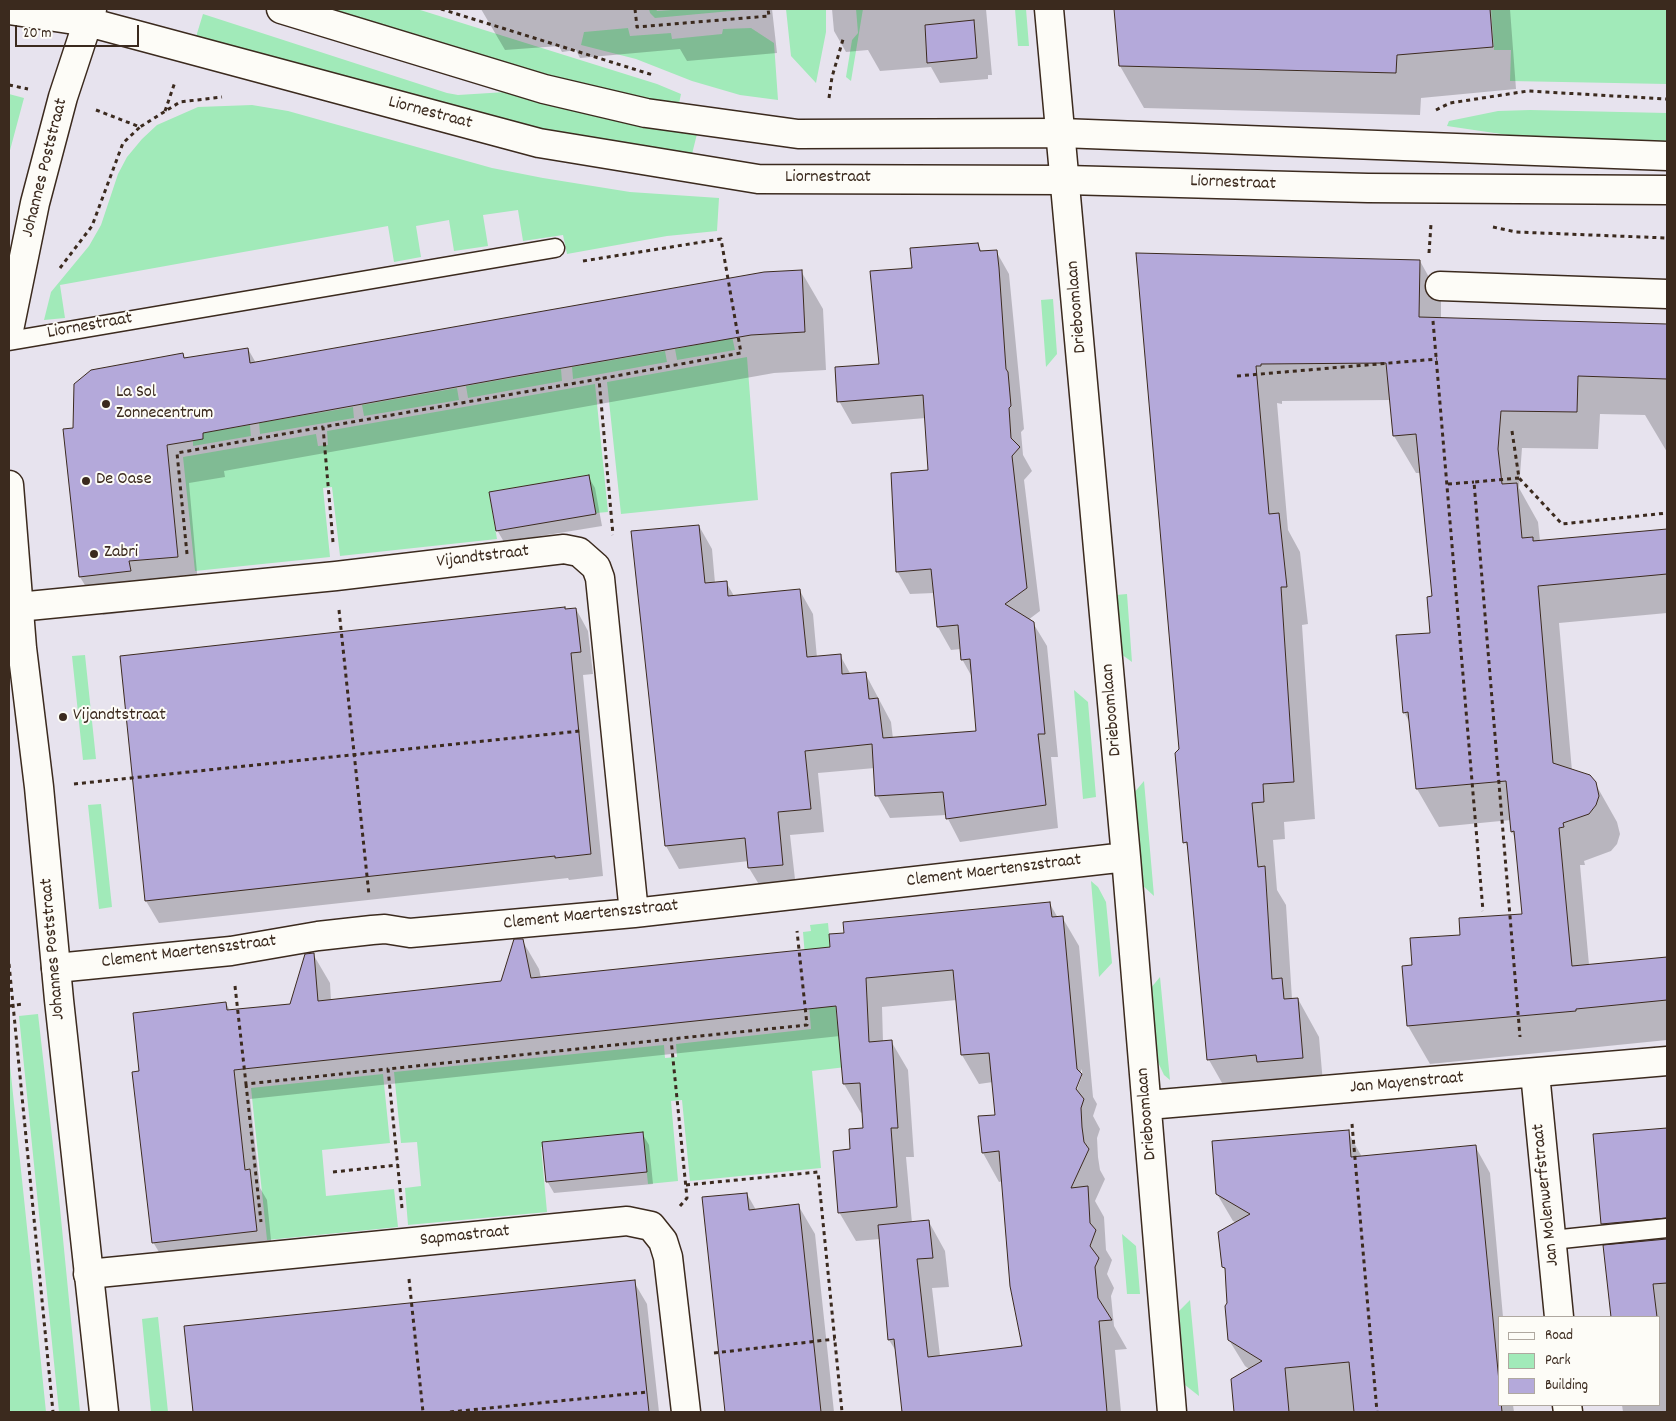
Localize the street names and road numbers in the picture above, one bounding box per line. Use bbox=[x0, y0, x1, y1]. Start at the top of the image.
street label: Liornestraat bbox=[386, 92, 474, 136]
street label: Johannes Poststraat bbox=[18, 96, 74, 240]
street label: Liornestraat bbox=[785, 168, 871, 190]
street label: Liornestraat bbox=[1190, 172, 1276, 196]
street label: Drieboomlaan bbox=[1063, 260, 1093, 354]
street label: Liornestraat bbox=[46, 309, 134, 345]
street label: Vijandtstraat bbox=[436, 542, 530, 574]
street label: Drieboomlaan bbox=[1098, 663, 1128, 757]
street label: Clement Maertenszstraat bbox=[905, 851, 1083, 893]
street label: Johannes Poststraat bbox=[37, 877, 71, 1021]
street label: Clement Maertenszstraat bbox=[502, 896, 680, 936]
street label: Clement Maertenszstraat bbox=[100, 932, 278, 974]
street label: Drieboomlaan bbox=[1133, 1067, 1163, 1161]
street label: Jan Mayenstraat bbox=[1349, 1068, 1465, 1100]
street label: Jan Molenwerfstraat bbox=[1529, 1123, 1565, 1267]
street label: Sapmastraat bbox=[419, 1222, 511, 1252]

